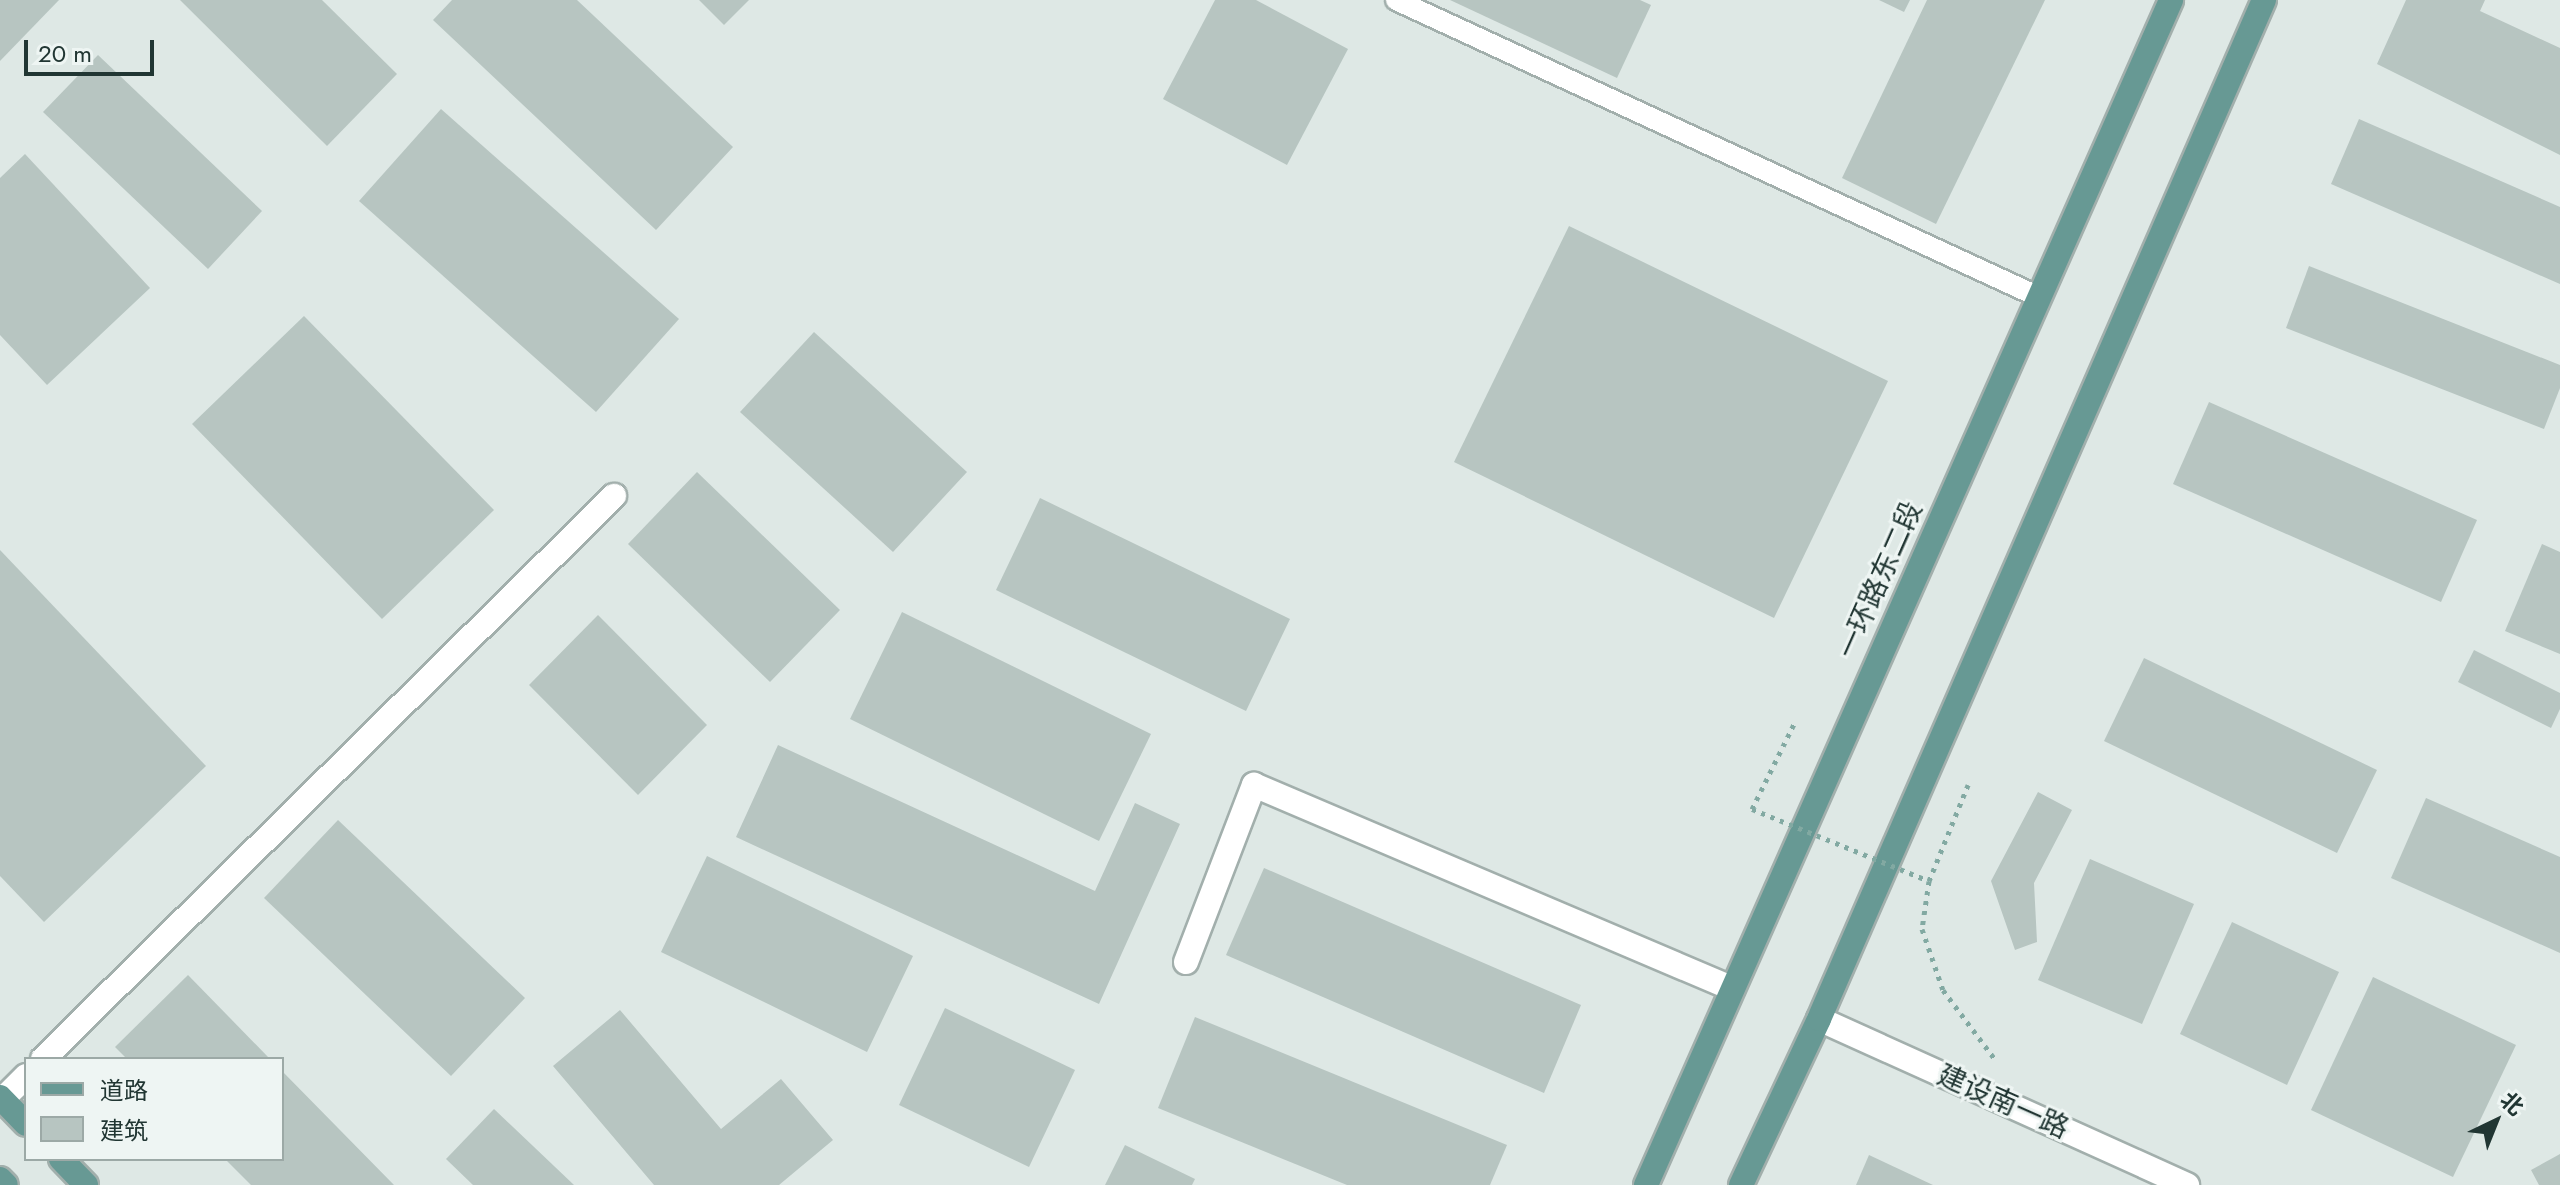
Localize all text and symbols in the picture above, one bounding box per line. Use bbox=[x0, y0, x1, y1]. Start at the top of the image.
scale bar bbox=[28, 24, 158, 74]
text: 20 m bbox=[38, 36, 92, 71]
street label: 一环路东二段 bbox=[1830, 496, 1930, 664]
legend bbox=[24, 1057, 284, 1161]
street label: 建设南一路 bbox=[1932, 1058, 2074, 1146]
text: 道路 bbox=[100, 1073, 148, 1108]
north arrow bbox=[2456, 1081, 2536, 1161]
text: 北 bbox=[2493, 1084, 2531, 1123]
text: 建筑 bbox=[100, 1113, 148, 1148]

